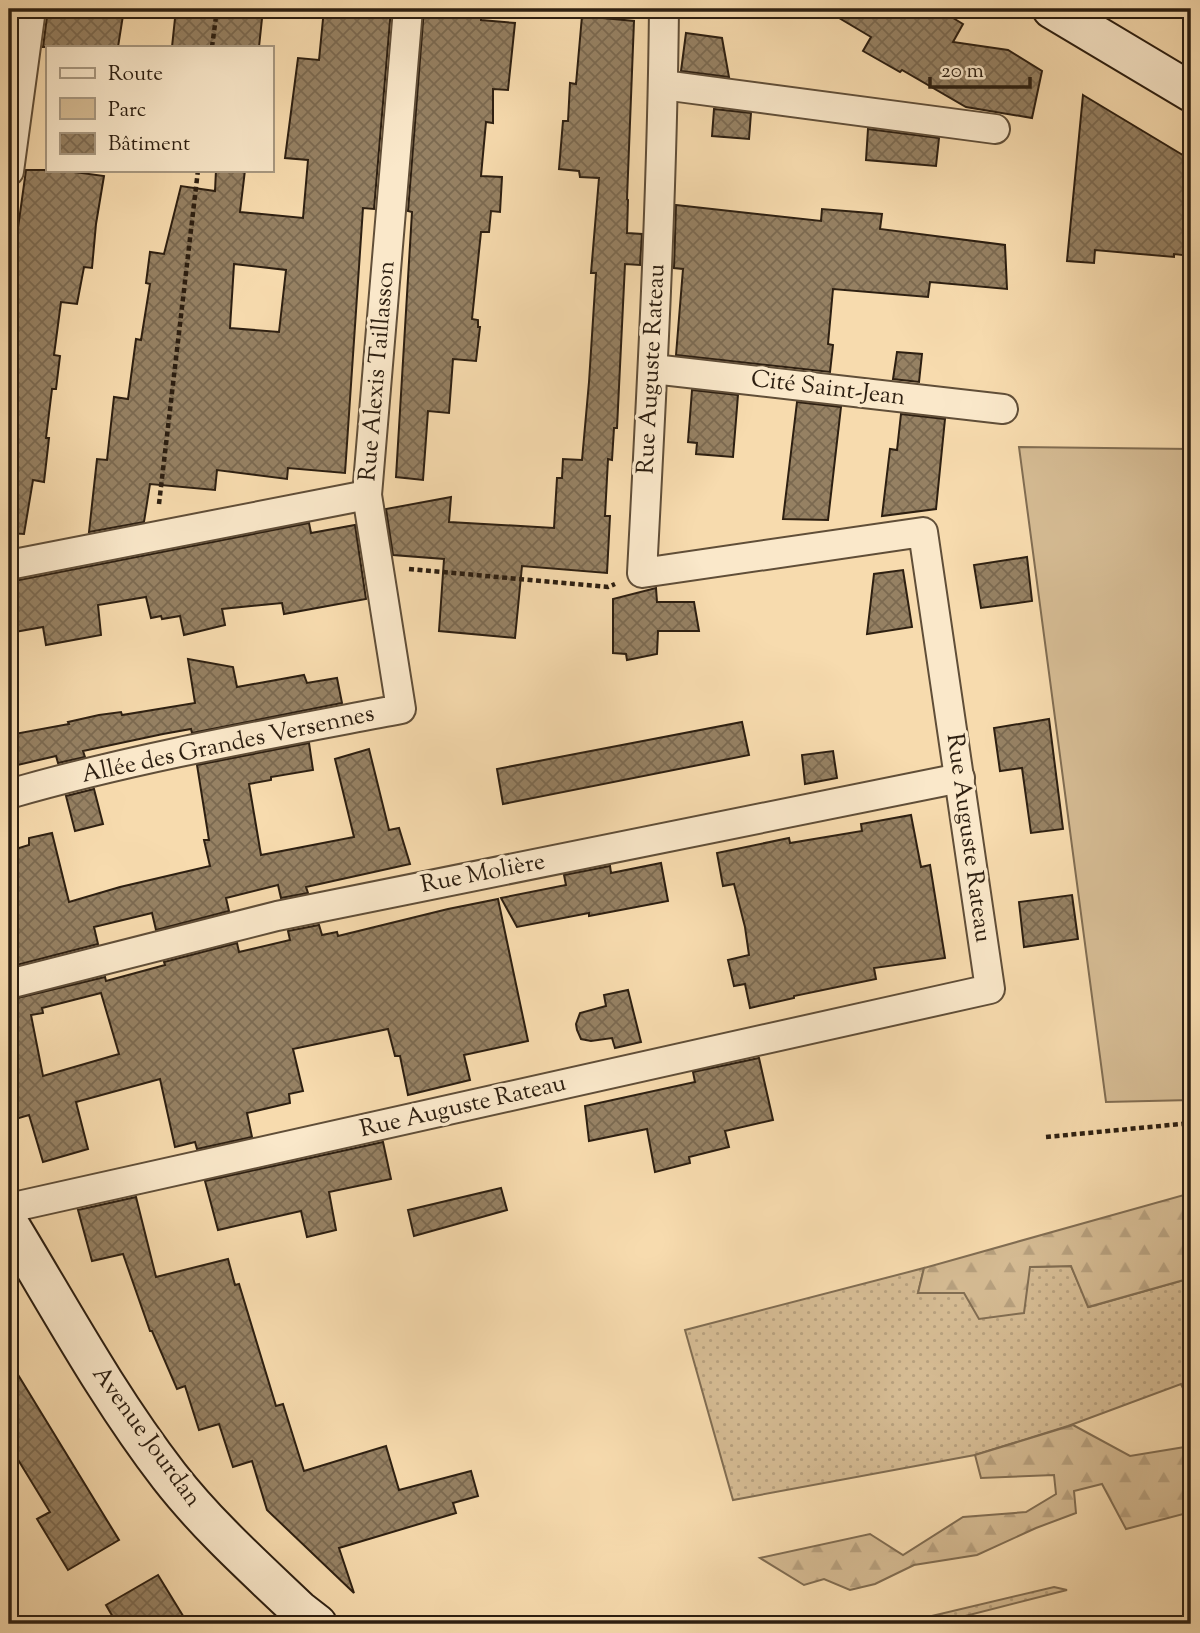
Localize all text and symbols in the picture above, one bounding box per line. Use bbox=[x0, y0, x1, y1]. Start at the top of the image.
legend bbox=[46, 46, 273, 172]
scale bar bbox=[930, 46, 1030, 90]
text: 20 m bbox=[941, 57, 984, 87]
text: Route bbox=[108, 60, 163, 90]
text: Parc bbox=[108, 96, 146, 126]
text: Bâtiment bbox=[108, 130, 190, 160]
street label: Rue Alexis Taillasson bbox=[351, 259, 405, 483]
street label: Rue Auguste Rateau bbox=[630, 263, 674, 475]
street label: Cité Saint-Jean bbox=[749, 363, 907, 415]
street label: Allée des Grandes Versennes bbox=[79, 697, 377, 793]
street label: Rue Auguste Rateau bbox=[937, 731, 1000, 945]
street label: Rue Molière bbox=[418, 845, 548, 903]
street label: Rue Auguste Rateau bbox=[357, 1067, 570, 1147]
street label: Avenue Jourdan bbox=[83, 1359, 209, 1515]

